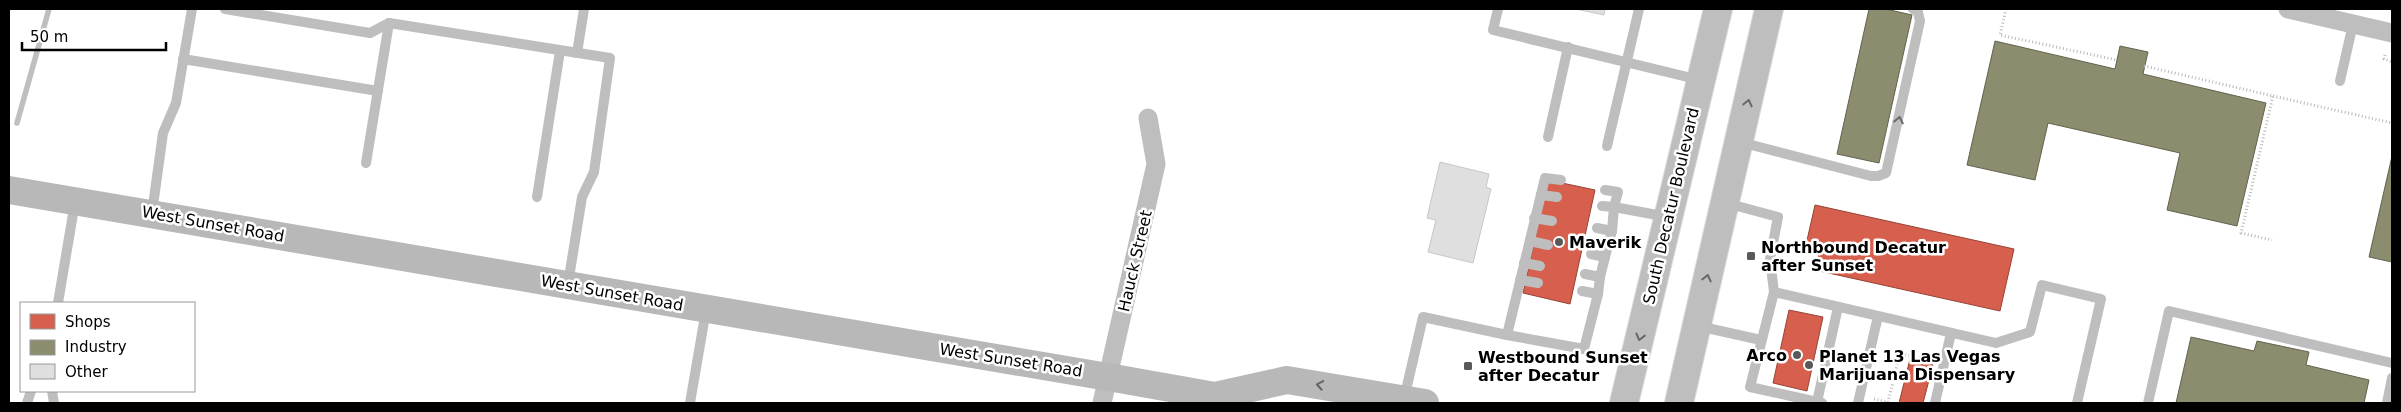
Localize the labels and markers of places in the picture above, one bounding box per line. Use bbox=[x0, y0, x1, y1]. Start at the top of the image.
place label: Maverik bbox=[1569, 233, 1641, 252]
marker: Maverik bbox=[1553, 236, 1565, 248]
place label: Northbound Decatur after Sunset bbox=[1761, 238, 1946, 275]
marker: Northbound Decatur after Sunset bbox=[1745, 250, 1757, 262]
place label: Arco bbox=[1746, 346, 1787, 365]
place label: Planet 13 Las Vegas Marijuana Dispensary bbox=[1819, 347, 2016, 384]
place label: Westbound Sunset after Decatur bbox=[1478, 348, 1648, 385]
marker: Arco bbox=[1791, 349, 1803, 361]
marker: Planet 13 Las Vegas Marijuana Dispensary bbox=[1803, 359, 1815, 371]
marker: Westbound Sunset after Decatur bbox=[1462, 360, 1474, 372]

